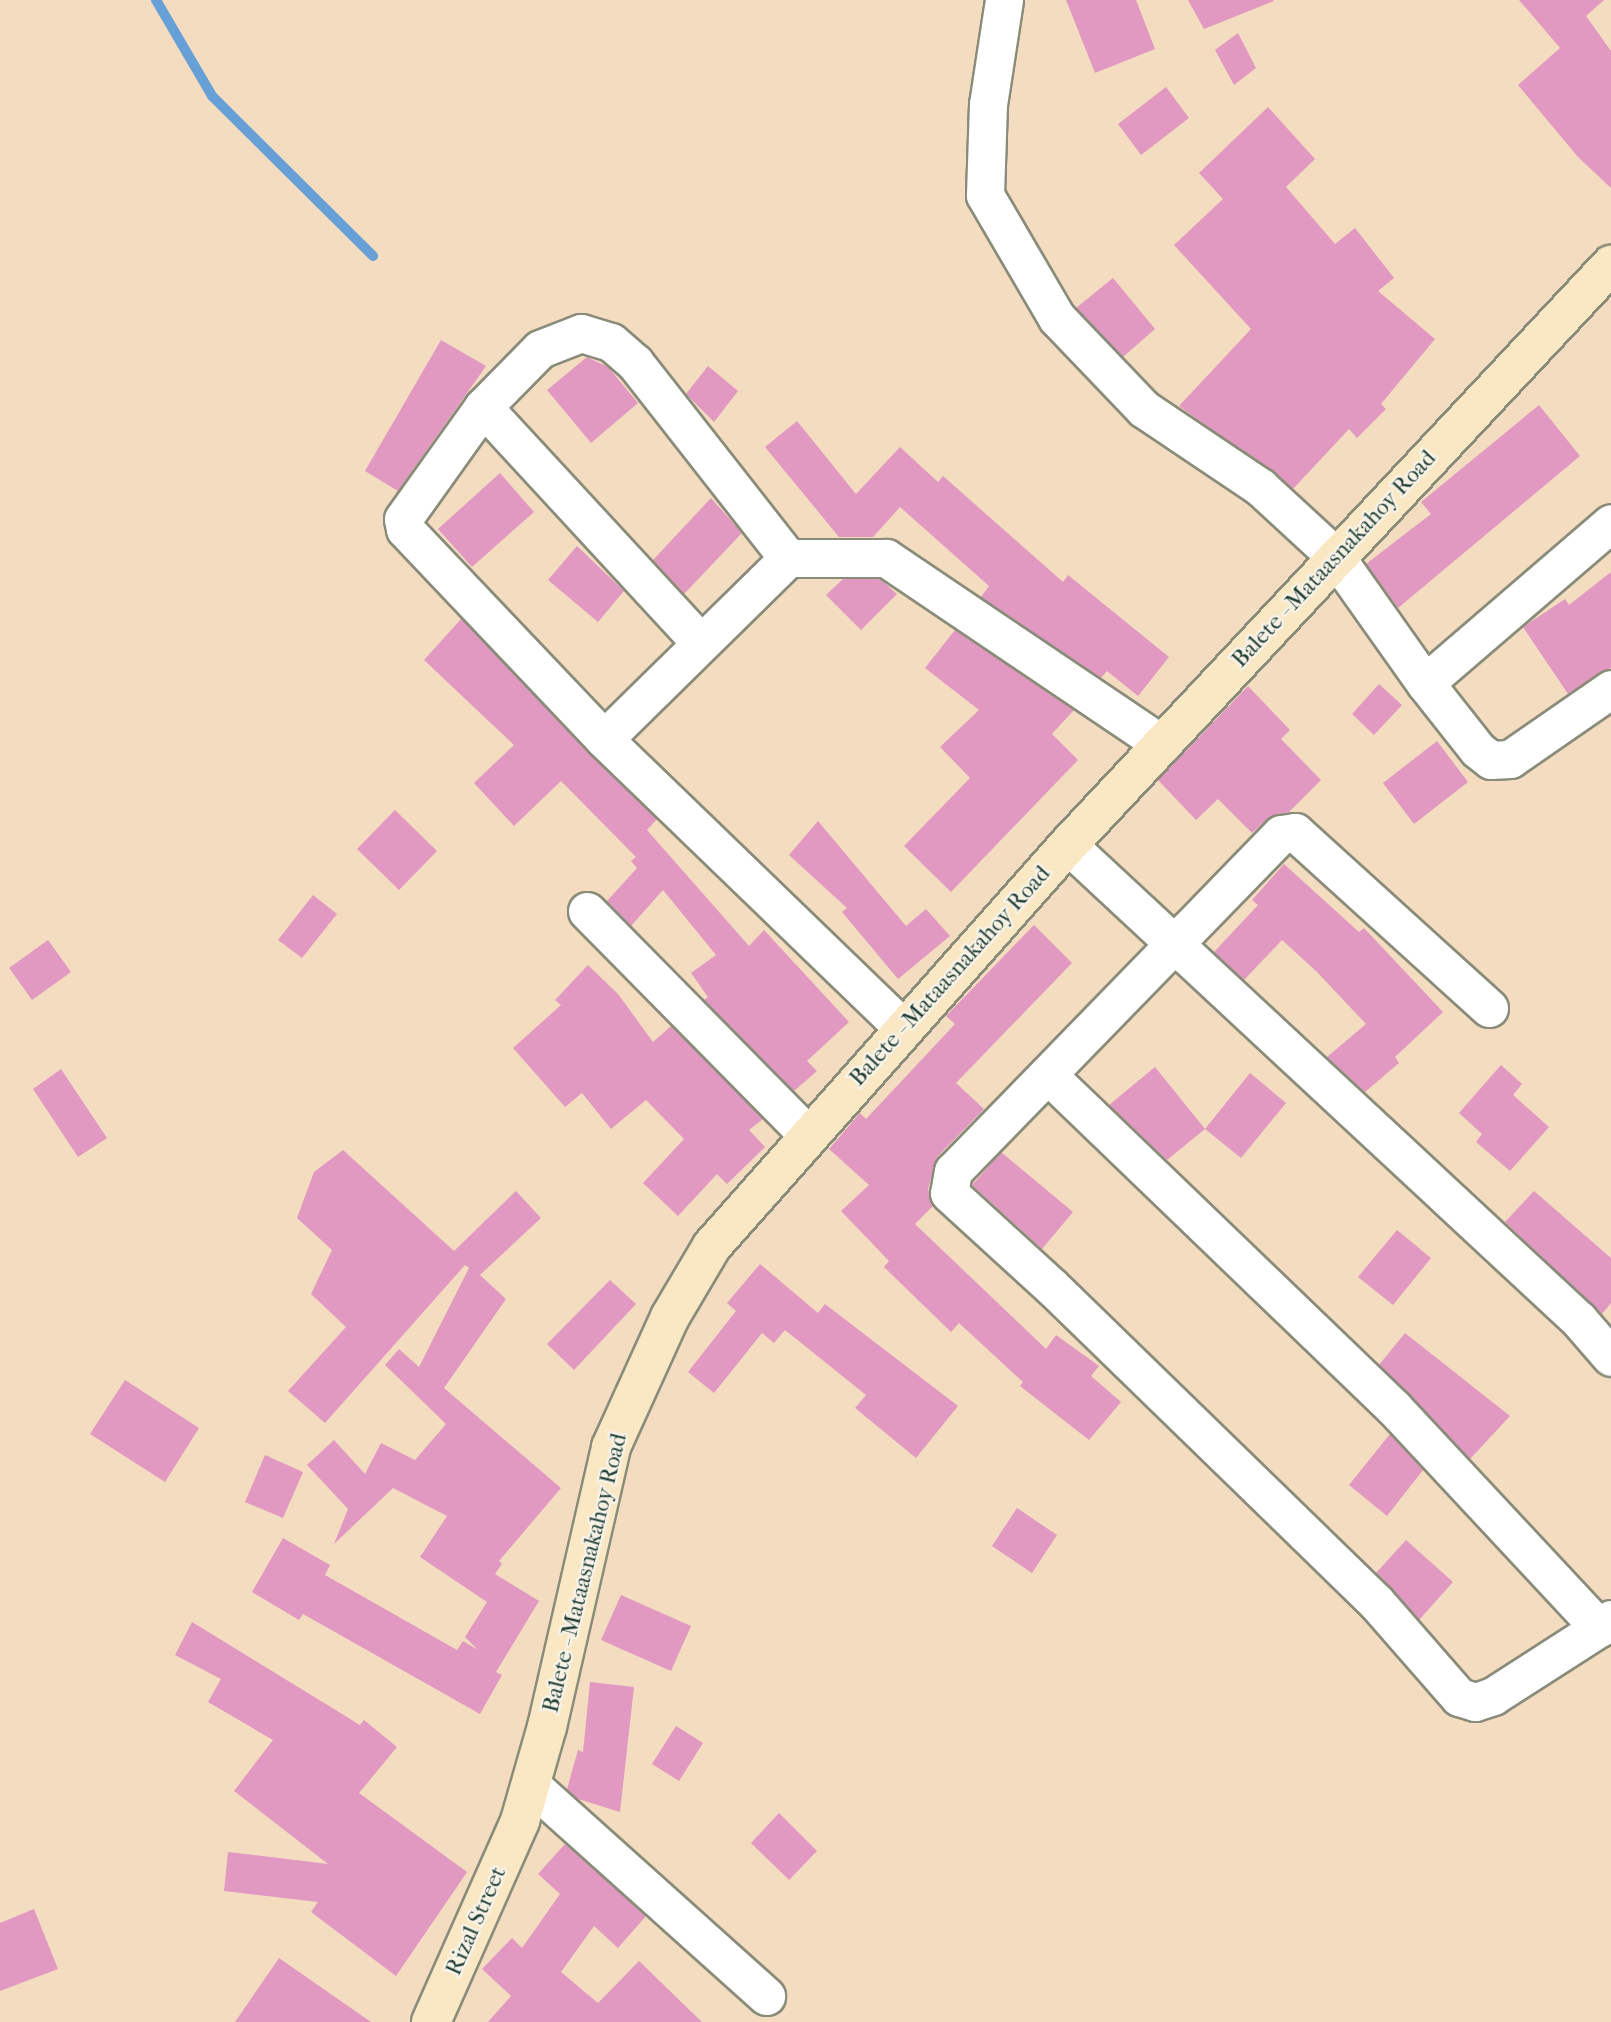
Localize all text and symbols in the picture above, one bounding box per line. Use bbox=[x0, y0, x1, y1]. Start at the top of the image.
street label: Balete - Mataasnakahoy Road bbox=[1226, 445, 1442, 673]
street label: Balete - Mataasnakahoy Road bbox=[844, 860, 1056, 1092]
street label: Balete - Mataasnakahoy Road bbox=[537, 1431, 633, 1715]
street label: Rizal Street bbox=[440, 1862, 512, 1980]

